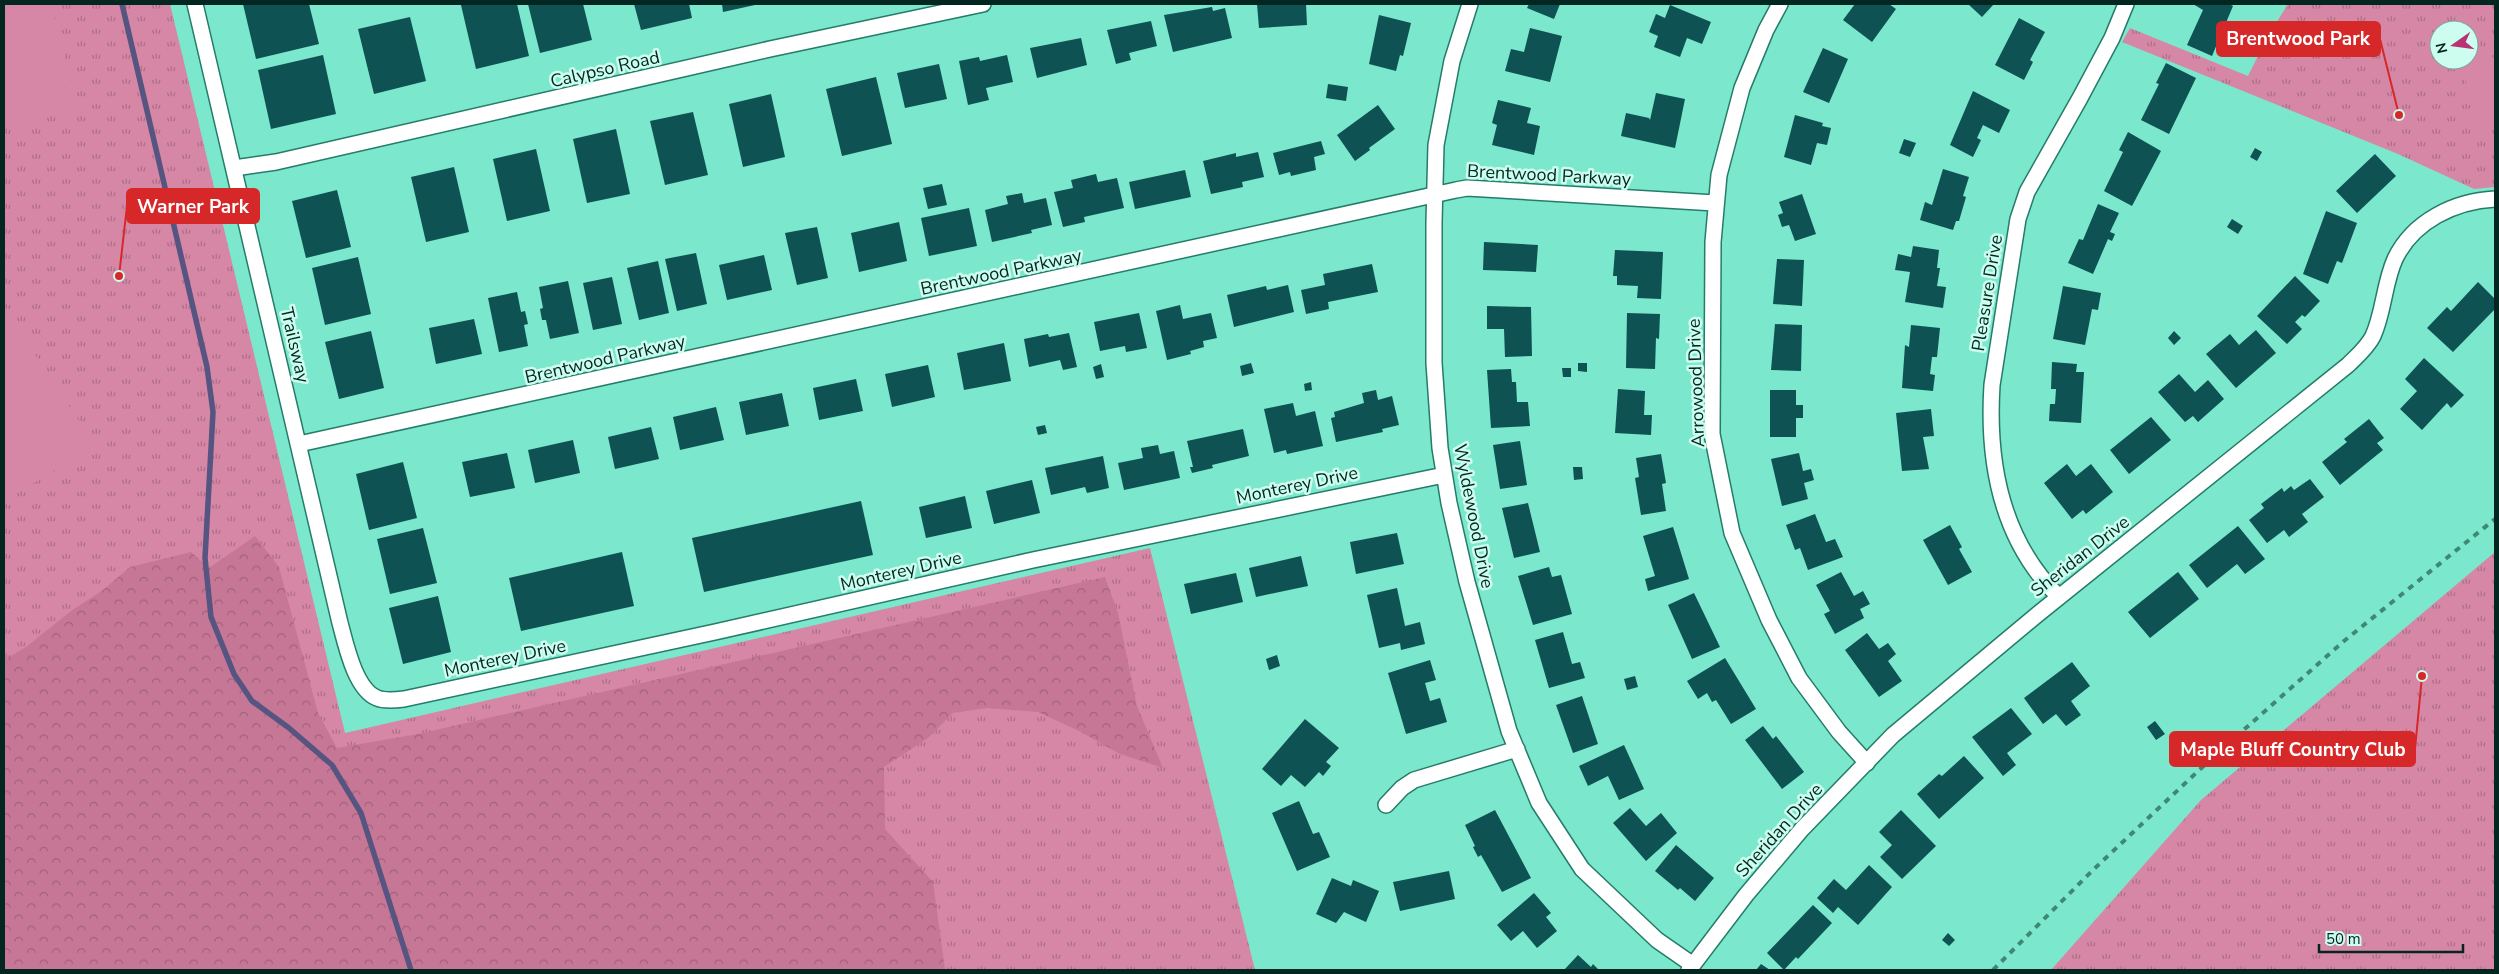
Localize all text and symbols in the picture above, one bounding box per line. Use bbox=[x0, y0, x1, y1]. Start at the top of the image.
north arrow bbox=[2429, 20, 2479, 70]
callout: Brentwood Park bbox=[2217, 22, 2380, 56]
text: Brentwood Park bbox=[2226, 26, 2371, 52]
text: N bbox=[2431, 41, 2452, 55]
street label: Calypso Road bbox=[548, 45, 662, 93]
street label: Brentwood Parkway bbox=[1466, 159, 1632, 191]
callout: Warner Park bbox=[127, 189, 259, 223]
text: Warner Park bbox=[137, 194, 250, 220]
street label: Pleasure Drive bbox=[1966, 233, 2008, 353]
street label: Brentwood Parkway bbox=[918, 243, 1085, 301]
street label: Trailsway bbox=[275, 305, 316, 386]
street label: Arrowood Drive bbox=[1682, 318, 1710, 448]
street label: Brentwood Parkway bbox=[522, 329, 688, 389]
street label: Wyldewood Drive bbox=[1448, 442, 1500, 590]
street label: Monterey Drive bbox=[1234, 460, 1360, 510]
street label: Sheridan Drive bbox=[2026, 510, 2134, 602]
street label: Monterey Drive bbox=[838, 545, 964, 597]
street label: Monterey Drive bbox=[442, 633, 568, 683]
callout: Maple Bluff Country Club bbox=[2170, 732, 2415, 766]
text: Maple Bluff Country Club bbox=[2180, 737, 2406, 763]
street label: Sheridan Drive bbox=[1730, 778, 1828, 882]
scale bar bbox=[2319, 922, 2463, 954]
text: 50 m bbox=[2326, 929, 2361, 949]

